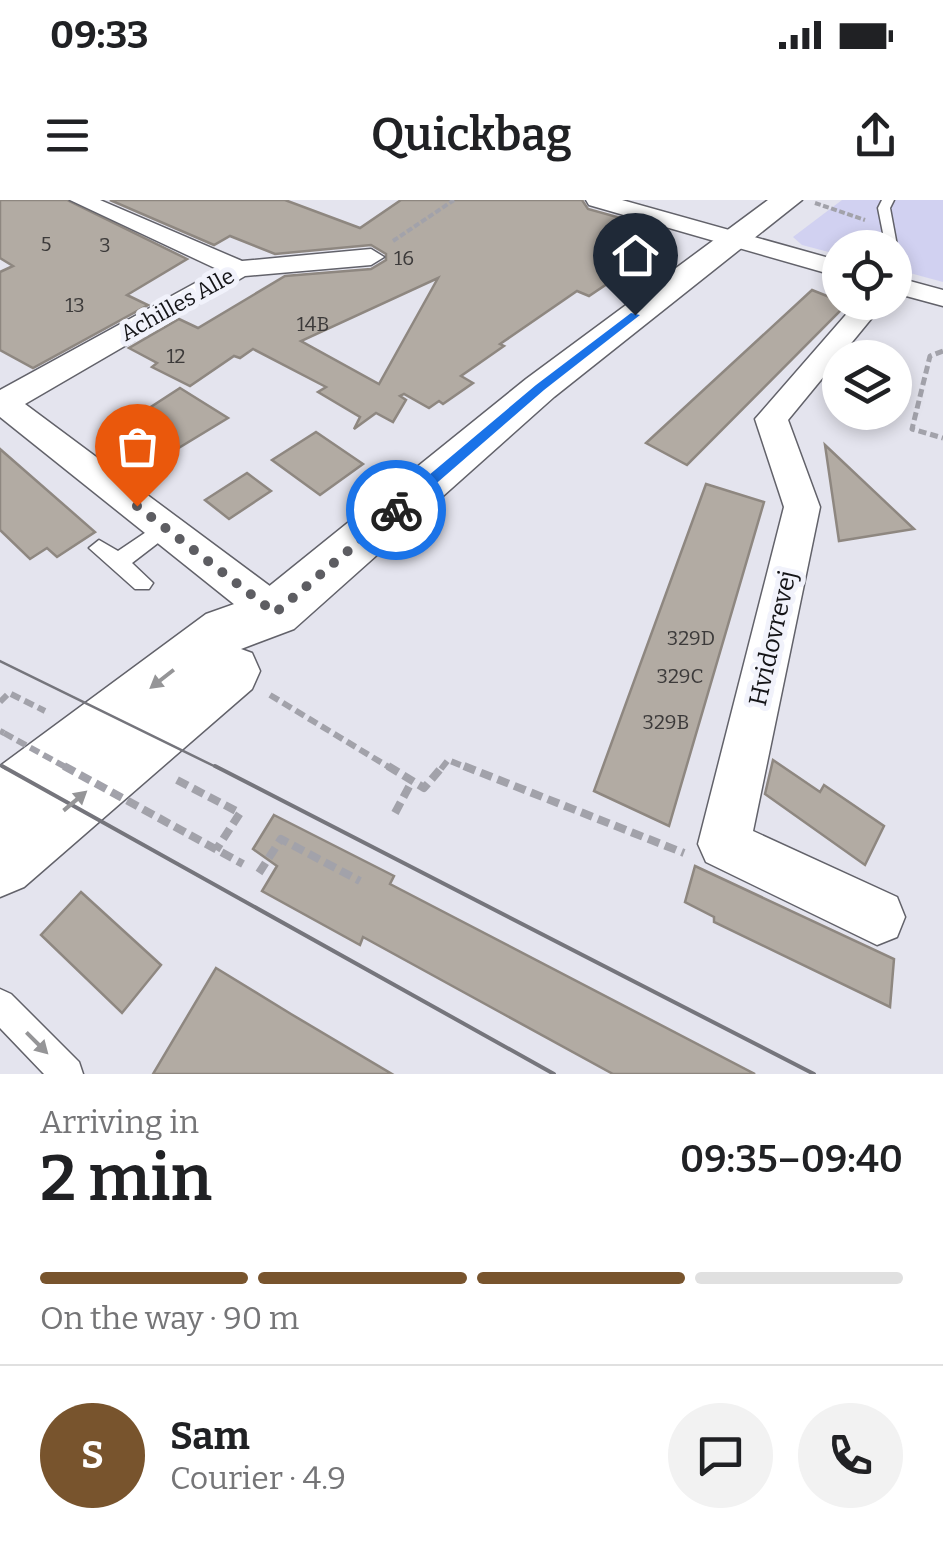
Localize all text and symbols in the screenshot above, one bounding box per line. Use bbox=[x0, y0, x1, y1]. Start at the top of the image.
text: 09:33 bbox=[50, 12, 149, 58]
icon: menu bbox=[40, 108, 95, 163]
text: Quickbag bbox=[371, 108, 572, 162]
icon: share bbox=[848, 108, 903, 163]
pin bbox=[593, 213, 678, 316]
icon: home bbox=[608, 228, 663, 283]
map controls bbox=[822, 230, 912, 430]
button: locate bbox=[822, 230, 912, 320]
house number: 5 bbox=[41, 232, 51, 256]
house number: 3 bbox=[99, 233, 111, 257]
house number: 16 bbox=[394, 246, 414, 270]
street label: Achilles Alle bbox=[116, 262, 239, 347]
house number: 13 bbox=[65, 293, 85, 317]
house number: 14B bbox=[297, 312, 329, 336]
button: layers bbox=[822, 340, 912, 430]
house number: 12 bbox=[167, 344, 186, 368]
pin bbox=[95, 404, 180, 507]
icon: bag bbox=[110, 419, 165, 474]
courier bbox=[346, 460, 446, 560]
icon: bike bbox=[369, 483, 424, 538]
street label: Hvidovrevej bbox=[743, 568, 803, 709]
house number: 329D bbox=[667, 626, 715, 650]
house number: 329C bbox=[657, 664, 703, 688]
one-way arrow bbox=[149, 668, 175, 689]
house number: 329B bbox=[643, 710, 689, 734]
one-way arrow bbox=[63, 790, 88, 812]
one-way arrow bbox=[25, 1031, 49, 1055]
text: Arriving in bbox=[40, 1103, 199, 1141]
text: 09:35–09:40 bbox=[680, 1136, 903, 1182]
text: 2 min bbox=[40, 1139, 212, 1217]
text: On the way · 90 m bbox=[40, 1299, 299, 1337]
button: chat bbox=[668, 1403, 773, 1508]
button: phone bbox=[798, 1403, 903, 1508]
text: Sam bbox=[170, 1413, 250, 1459]
text: S bbox=[81, 1432, 104, 1478]
text: Courier · 4.9 bbox=[170, 1459, 346, 1497]

